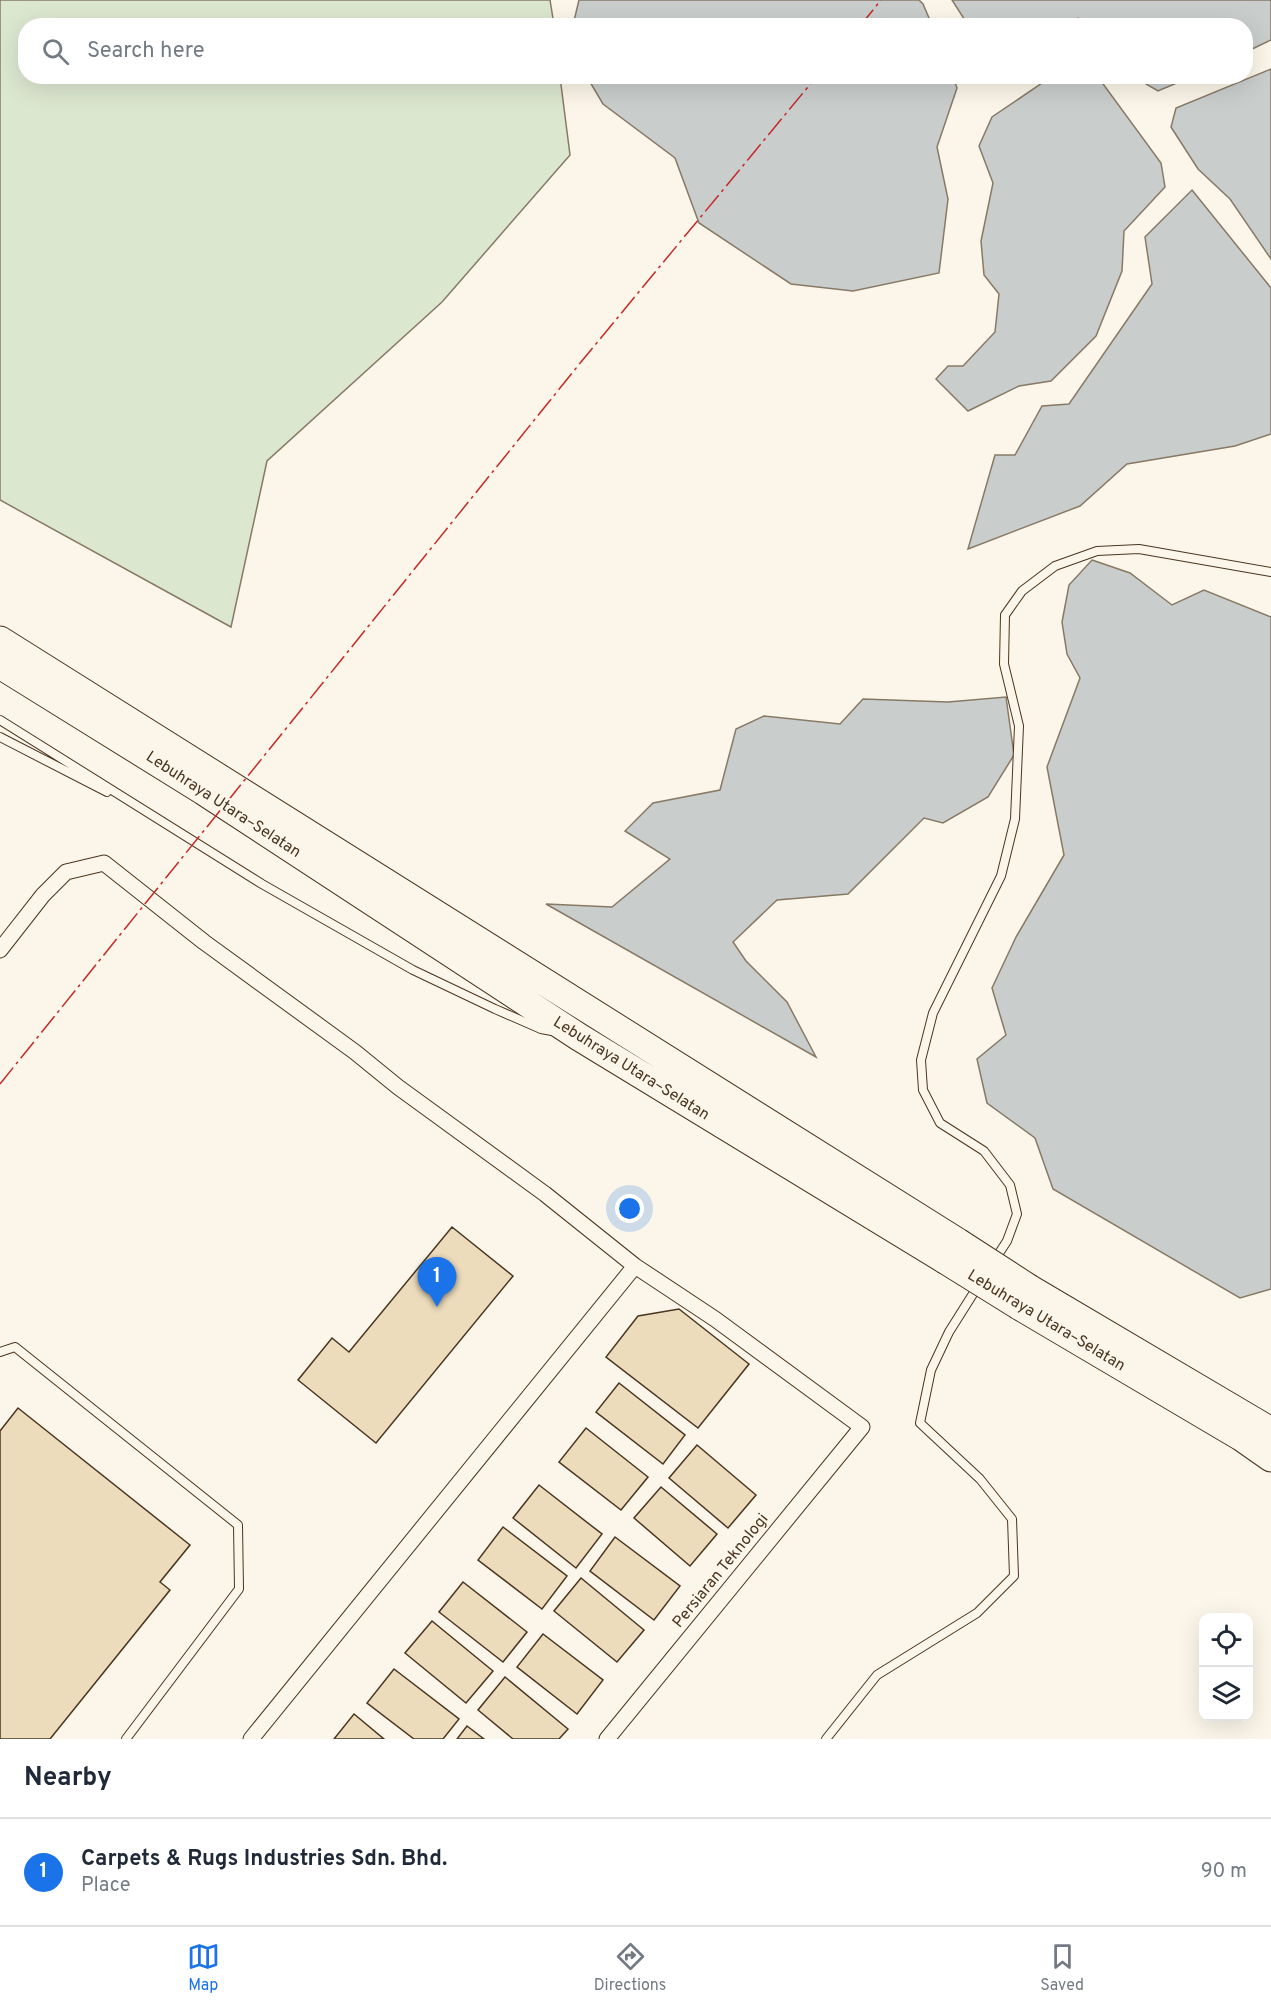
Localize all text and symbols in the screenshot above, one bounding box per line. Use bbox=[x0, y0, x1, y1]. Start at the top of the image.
search box bbox=[18, 18, 1253, 84]
icon: search bbox=[39, 35, 72, 68]
text: Search here bbox=[87, 38, 205, 65]
street label: Lebuhraya Utara–Selatan bbox=[142, 747, 304, 863]
street label: Lebuhraya Utara–Selatan bbox=[549, 1013, 713, 1125]
your location bbox=[615, 1194, 644, 1223]
pin: 1 bbox=[418, 1258, 456, 1307]
street label: Lebuhraya Utara–Selatan bbox=[963, 1266, 1129, 1376]
street label: Persiaran Teknologi bbox=[669, 1510, 773, 1632]
map controls bbox=[1199, 1613, 1253, 1721]
button: locate bbox=[1199, 1613, 1253, 1667]
button: layers bbox=[1199, 1667, 1253, 1721]
text: Nearby bbox=[24, 1762, 112, 1795]
text: Carpets & Rugs Industries Sdn. Bhd. bbox=[81, 1846, 447, 1873]
text: 1 bbox=[40, 1859, 48, 1885]
text: 90 m bbox=[1201, 1859, 1247, 1885]
text: Place bbox=[81, 1873, 131, 1899]
tab: Map bbox=[187, 1940, 220, 1996]
tab: Directions bbox=[594, 1940, 666, 1996]
tab: Saved bbox=[1040, 1940, 1084, 1996]

